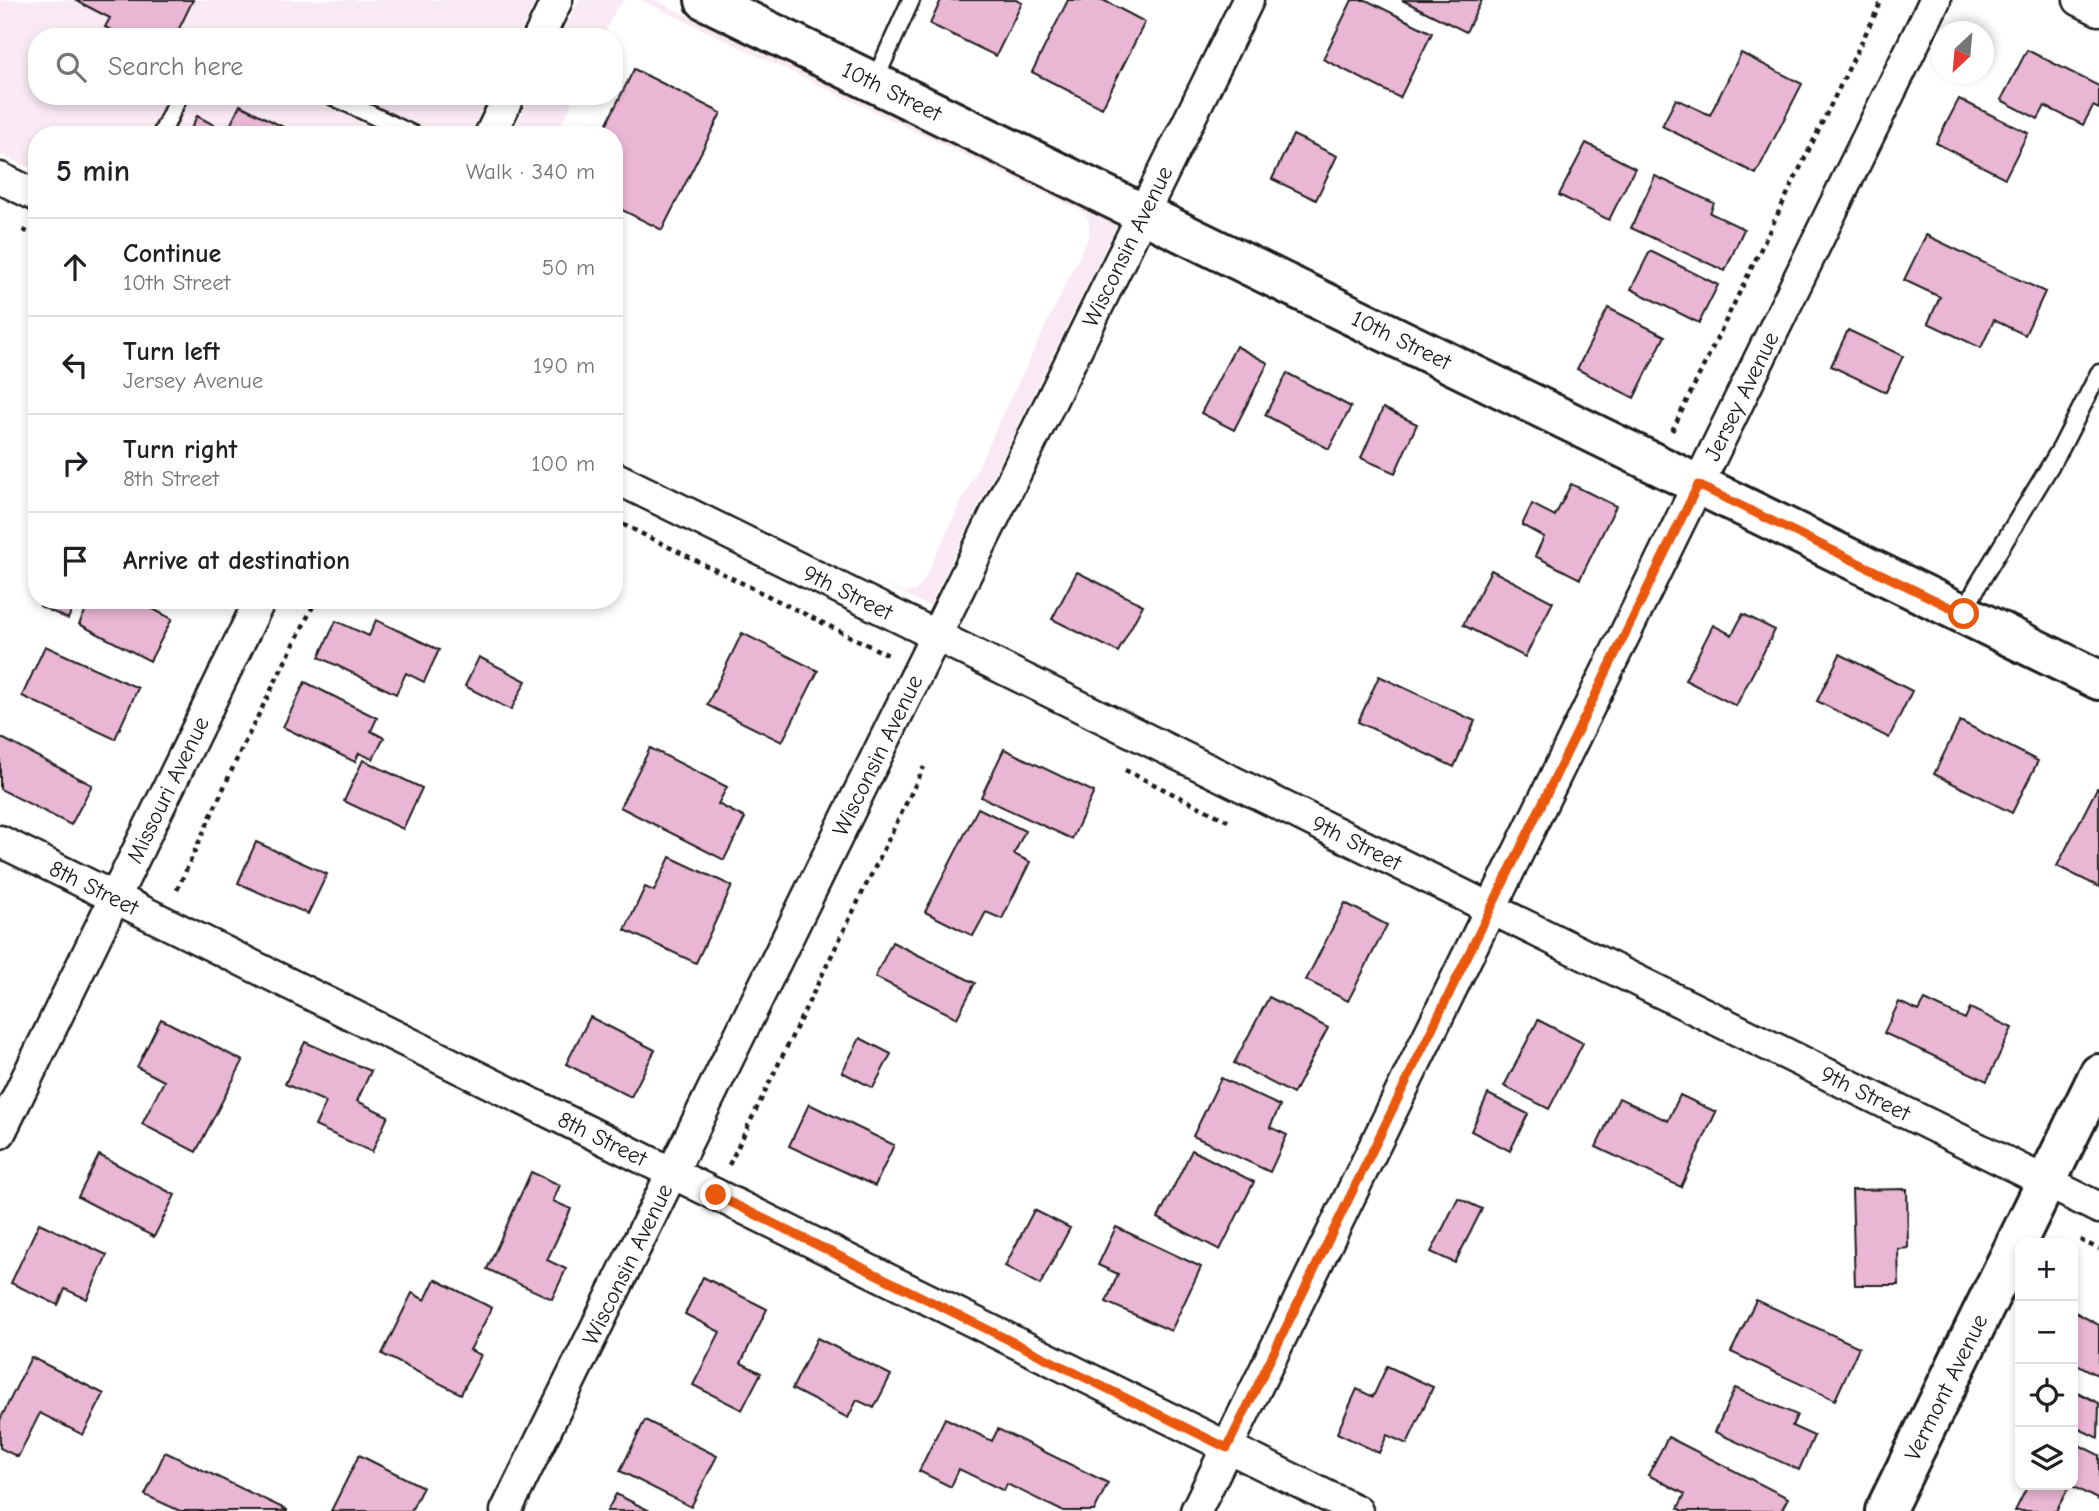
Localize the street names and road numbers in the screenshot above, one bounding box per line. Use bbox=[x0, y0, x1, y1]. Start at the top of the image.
street label: 10th Street bbox=[838, 56, 947, 127]
street label: Wisconsin Avenue bbox=[1076, 161, 1178, 331]
street label: 10th Street bbox=[1347, 304, 1457, 376]
street label: Jersey Avenue bbox=[1698, 327, 1784, 465]
street label: 9th Street bbox=[799, 559, 899, 626]
street label: Wisconsin Avenue bbox=[826, 670, 928, 840]
street label: Missouri Avenue bbox=[120, 712, 215, 867]
street label: 9th Street bbox=[1308, 809, 1407, 877]
street label: 8th Street bbox=[45, 854, 144, 921]
street label: 9th Street bbox=[1816, 1060, 1916, 1127]
street label: 8th Street bbox=[554, 1105, 653, 1173]
street label: Wisconsin Avenue bbox=[576, 1179, 678, 1349]
street label: Vermont Avenue bbox=[1898, 1309, 1993, 1465]

